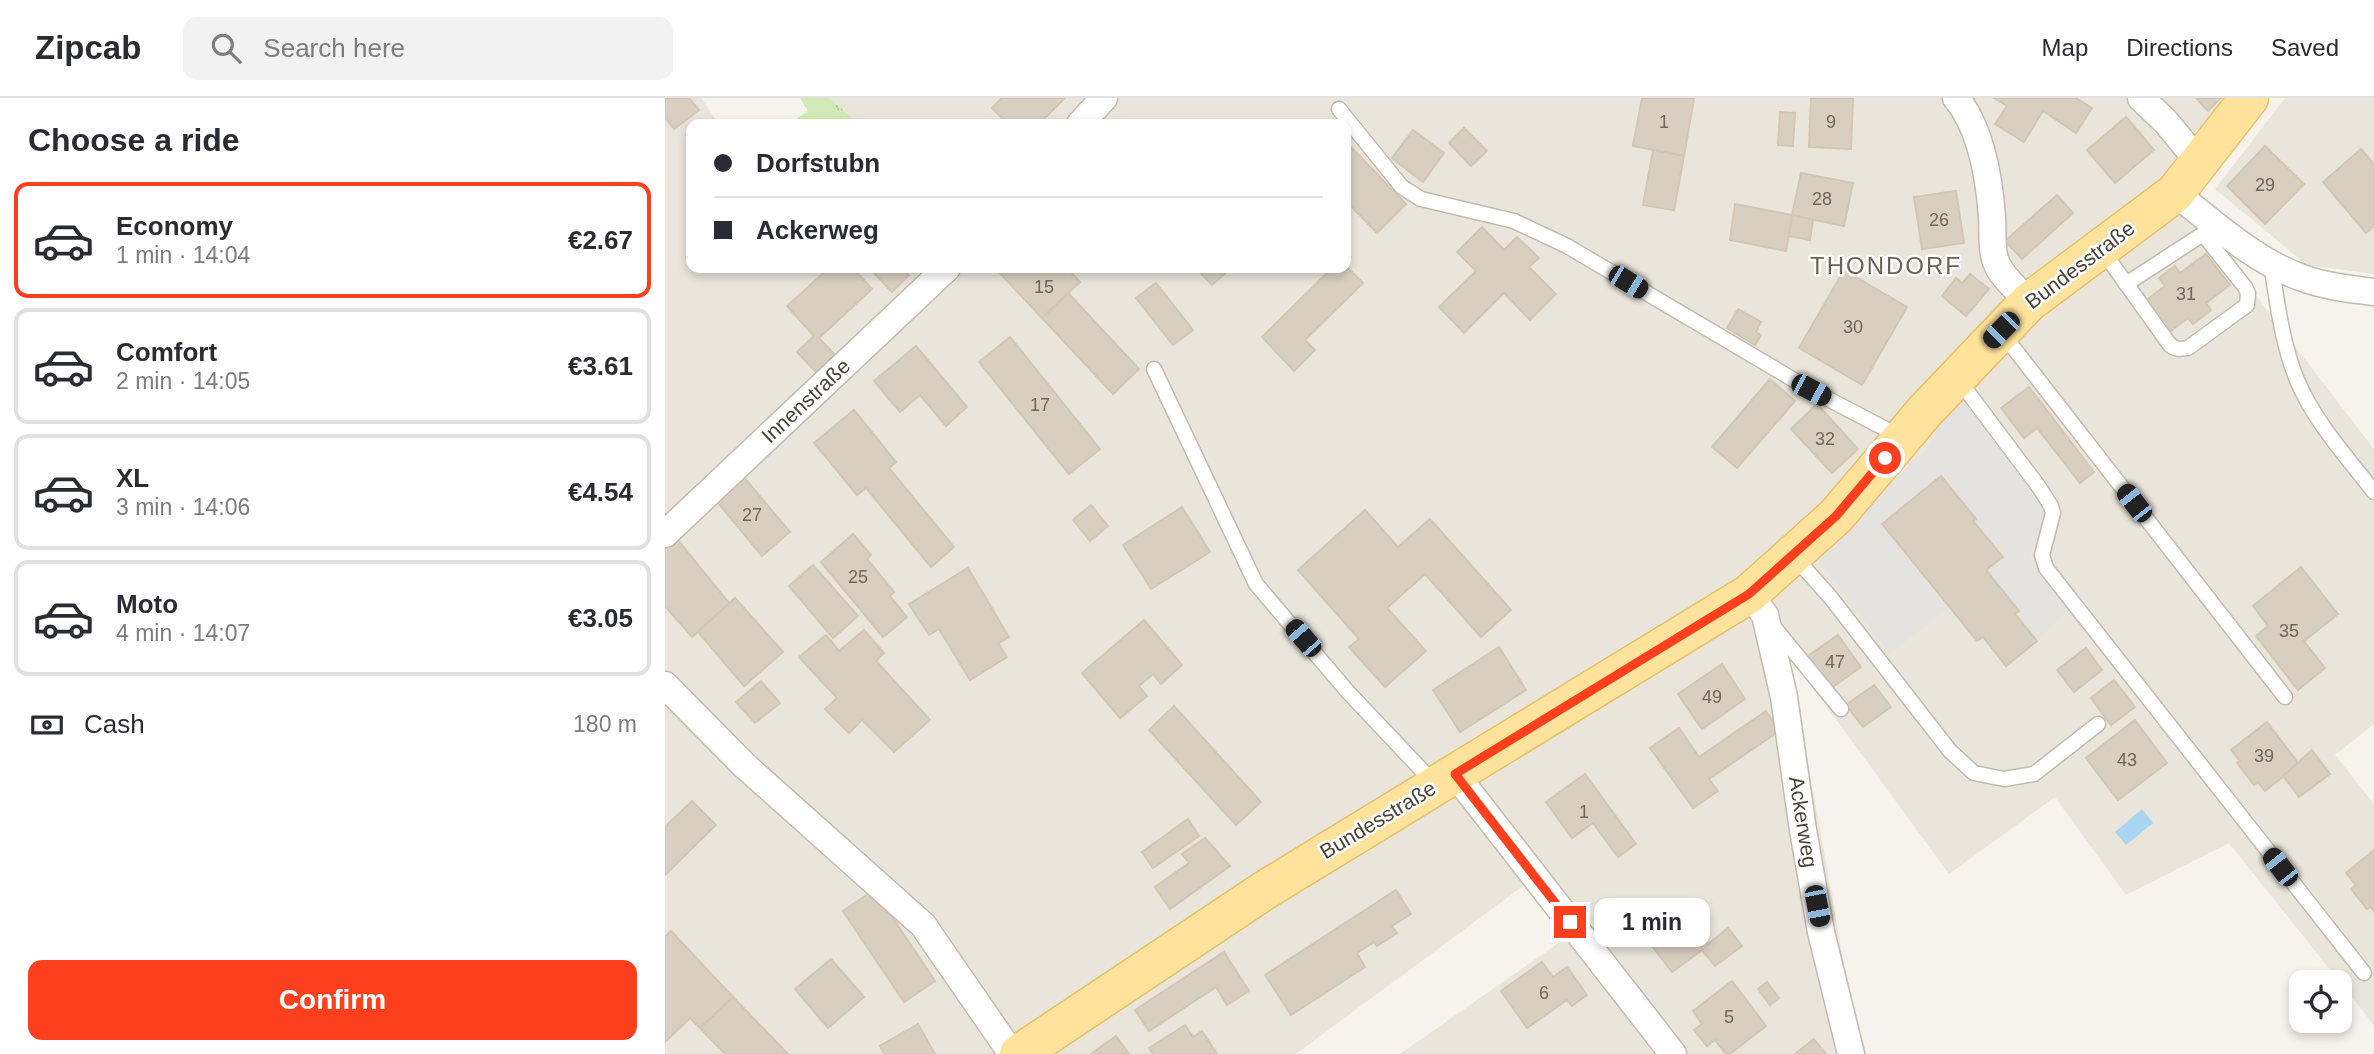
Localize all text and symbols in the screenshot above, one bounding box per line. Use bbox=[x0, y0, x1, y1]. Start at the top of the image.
search box bbox=[183, 17, 673, 80]
text: Zipcab bbox=[35, 29, 141, 66]
icon: search bbox=[207, 29, 245, 67]
text: Search here bbox=[263, 33, 405, 63]
text: Map bbox=[2042, 34, 2088, 61]
text: Directions bbox=[2126, 34, 2233, 61]
text: Saved bbox=[2271, 34, 2339, 61]
house number: 1 bbox=[1659, 112, 1669, 132]
house number: 9 bbox=[1826, 112, 1836, 132]
text: Choose a ride bbox=[28, 122, 240, 158]
text: Dorfstubn bbox=[756, 148, 880, 178]
house number: 29 bbox=[2255, 175, 2275, 195]
house number: 28 bbox=[1812, 189, 1832, 209]
icon: car bbox=[32, 209, 95, 272]
house number: 26 bbox=[1929, 210, 1949, 230]
text: Economy bbox=[116, 211, 233, 241]
text: Ackerweg bbox=[756, 215, 879, 245]
street label: Bundesstraße bbox=[2021, 216, 2139, 313]
text: €2.67 bbox=[568, 225, 633, 255]
text: 1 min · 14:04 bbox=[116, 242, 250, 268]
district label: THONDORF bbox=[1810, 252, 1962, 279]
car bbox=[1605, 262, 1652, 302]
house number: 15 bbox=[1034, 277, 1054, 297]
house number: 31 bbox=[2176, 284, 2196, 304]
car bbox=[1979, 308, 2024, 352]
house number: 30 bbox=[1843, 317, 1863, 337]
icon: car bbox=[32, 335, 95, 398]
text: Comfort bbox=[116, 337, 217, 367]
text: €3.61 bbox=[568, 351, 633, 381]
street label: Innenstraße bbox=[757, 354, 854, 447]
text: 2 min · 14:05 bbox=[116, 368, 250, 394]
car bbox=[1788, 371, 1835, 409]
house number: 17 bbox=[1030, 395, 1050, 415]
house number: 32 bbox=[1815, 429, 1835, 449]
route start bbox=[1869, 442, 1901, 474]
icon: car bbox=[32, 461, 95, 524]
text: XL bbox=[116, 463, 149, 493]
text: €4.54 bbox=[568, 477, 633, 507]
car bbox=[2113, 480, 2156, 526]
text: 3 min · 14:06 bbox=[116, 494, 250, 520]
house number: 27 bbox=[742, 505, 762, 525]
house number: 25 bbox=[848, 567, 868, 587]
icon: car bbox=[32, 587, 95, 650]
text: Moto bbox=[116, 589, 178, 619]
text: €3.05 bbox=[568, 603, 633, 633]
car bbox=[1282, 615, 1325, 661]
text: 4 min · 14:07 bbox=[116, 620, 250, 646]
house number: 35 bbox=[2279, 621, 2299, 641]
house number: 47 bbox=[1825, 652, 1845, 672]
house number: 49 bbox=[1702, 687, 1722, 707]
icon: cash bbox=[28, 706, 66, 744]
text: Cash bbox=[84, 709, 145, 739]
text: 180 m bbox=[573, 711, 637, 737]
house number: 39 bbox=[2254, 746, 2274, 766]
house number: 43 bbox=[2117, 750, 2137, 770]
street label: Ackerweg bbox=[1785, 775, 1822, 869]
street label: Bundesstraße bbox=[1316, 776, 1440, 863]
house number: 1 bbox=[1579, 802, 1589, 822]
car bbox=[2259, 844, 2302, 890]
car bbox=[1803, 883, 1832, 929]
callout: 1 min bbox=[1595, 898, 1710, 946]
route end bbox=[1554, 906, 1586, 938]
text: 1 min bbox=[1622, 909, 1682, 935]
button: Confirm bbox=[28, 960, 637, 1040]
map controls bbox=[2289, 970, 2352, 1033]
button: locate bbox=[2289, 970, 2352, 1033]
house number: 6 bbox=[1539, 983, 1549, 1003]
house number: 5 bbox=[1724, 1007, 1734, 1027]

